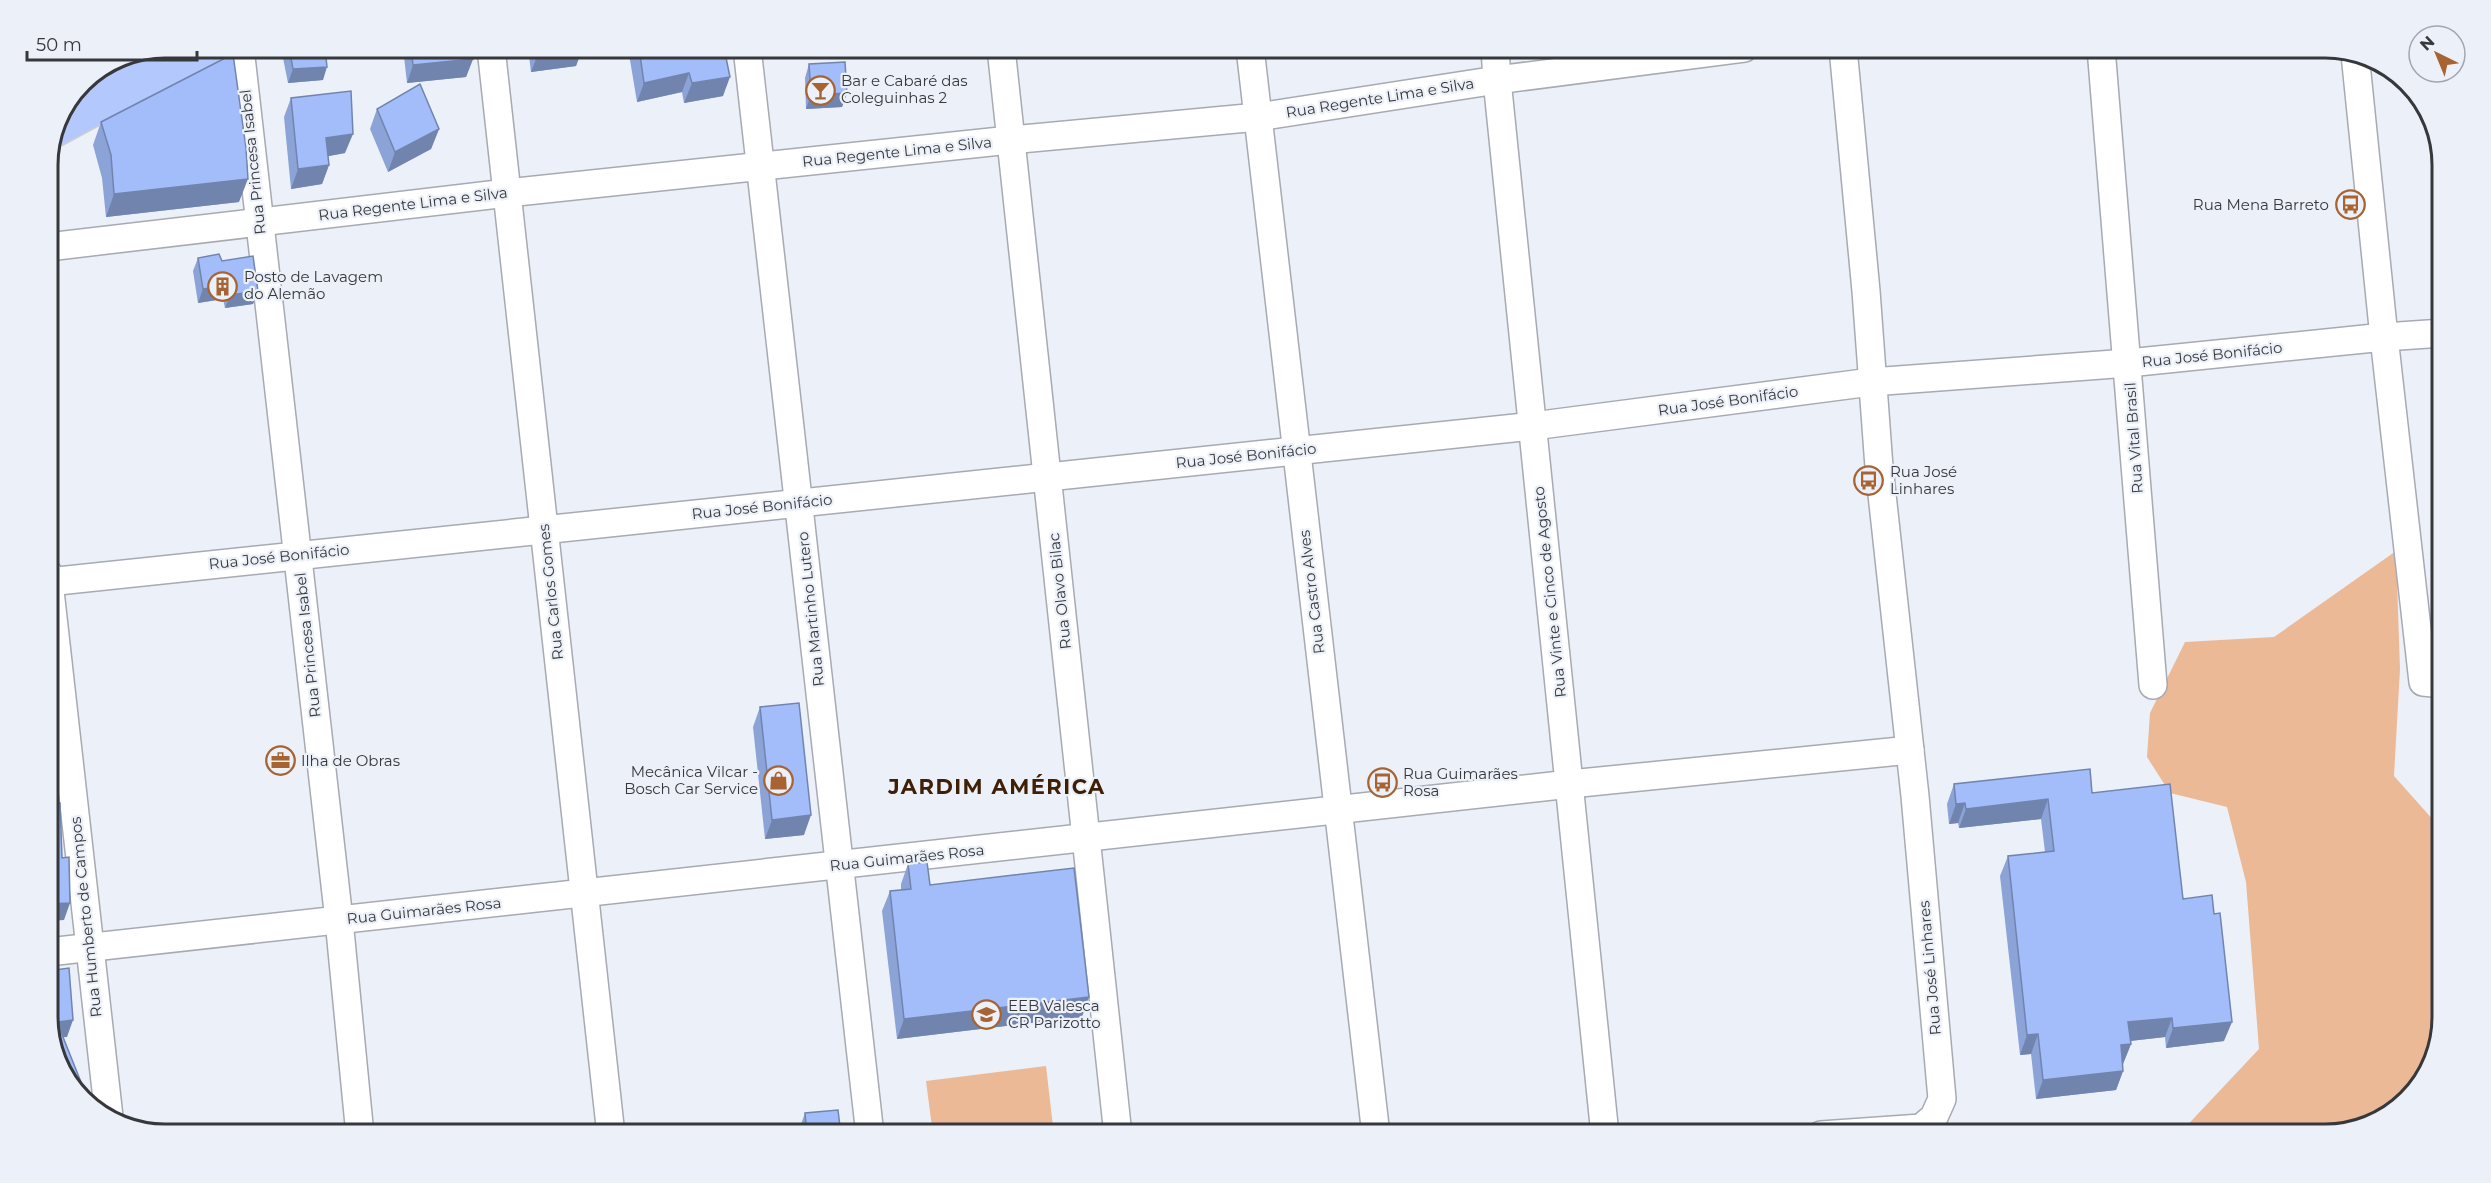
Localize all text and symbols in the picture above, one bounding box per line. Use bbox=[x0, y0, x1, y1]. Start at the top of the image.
scale bar bbox=[27, 24, 196, 62]
north arrow bbox=[2407, 24, 2467, 84]
text: N bbox=[2416, 32, 2438, 55]
text: 50 m bbox=[36, 34, 82, 56]
place label: Bar e Cabaré das Coleguinhas 2 bbox=[841, 71, 968, 107]
street label: Rua Regente Lima e Silva bbox=[1284, 73, 1475, 122]
bar icon: Bar e Cabaré das Coleguinhas 2 bbox=[804, 74, 836, 106]
street label: Rua Princesa Isabel bbox=[235, 89, 270, 235]
street label: Rua Regente Lima e Silva bbox=[801, 132, 993, 171]
street label: Rua Regente Lima e Silva bbox=[317, 182, 509, 225]
bus stop icon: Rua Mena Barreto bbox=[2334, 189, 2366, 221]
place label: Rua Mena Barreto bbox=[2193, 195, 2329, 214]
place label: Posto de Lavagem do Alemão bbox=[244, 267, 383, 303]
building icon: Posto de Lavagem do Alemão bbox=[207, 270, 239, 302]
street label: Rua José Bonifácio bbox=[2141, 338, 2283, 371]
street label: Rua José Bonifácio bbox=[1657, 381, 1799, 420]
street label: Rua Vital Brasil bbox=[2120, 382, 2147, 494]
street label: Rua José Bonifácio bbox=[1175, 439, 1317, 472]
place label: Rua José Linhares bbox=[1890, 462, 1957, 498]
bus stop icon: Rua José Linhares bbox=[1853, 465, 1885, 497]
street label: Rua Vinte e Cinco de Agosto bbox=[1529, 485, 1570, 699]
street label: Rua José Bonifácio bbox=[691, 490, 833, 523]
street label: Rua Carlos Gomes bbox=[534, 523, 567, 661]
street label: Rua Castro Alves bbox=[1294, 529, 1329, 655]
street label: Rua Martinho Lutero bbox=[793, 531, 828, 688]
street label: Rua Olavo Bilac bbox=[1044, 532, 1075, 650]
street label: Rua José Bonifácio bbox=[208, 540, 350, 573]
street label: Rua Princesa Isabel bbox=[290, 572, 325, 718]
office icon: Ilha de Obras bbox=[264, 745, 296, 777]
place label: Ilha de Obras bbox=[301, 751, 400, 770]
place label: Mecânica Vilcar - Bosch Car Service bbox=[624, 762, 758, 798]
place label: Rua Guimarães Rosa bbox=[1403, 764, 1518, 800]
shop icon: Mecânica Vilcar - Bosch Car Service bbox=[763, 765, 795, 797]
bus stop icon: Rua Guimarães Rosa bbox=[1366, 767, 1398, 799]
district label: JARDIM AMÉRICA bbox=[887, 774, 1106, 799]
street label: Rua Humberto de Campos bbox=[66, 816, 106, 1018]
street label: Rua Guimarães Rosa bbox=[829, 840, 985, 875]
street label: Rua Guimarães Rosa bbox=[346, 893, 502, 928]
street label: Rua José Linhares bbox=[1914, 900, 1945, 1036]
place label: EEB Valesca CR Parizotto bbox=[1008, 996, 1101, 1032]
school or university icon: EEB Valesca CR Parizotto bbox=[971, 999, 1003, 1031]

